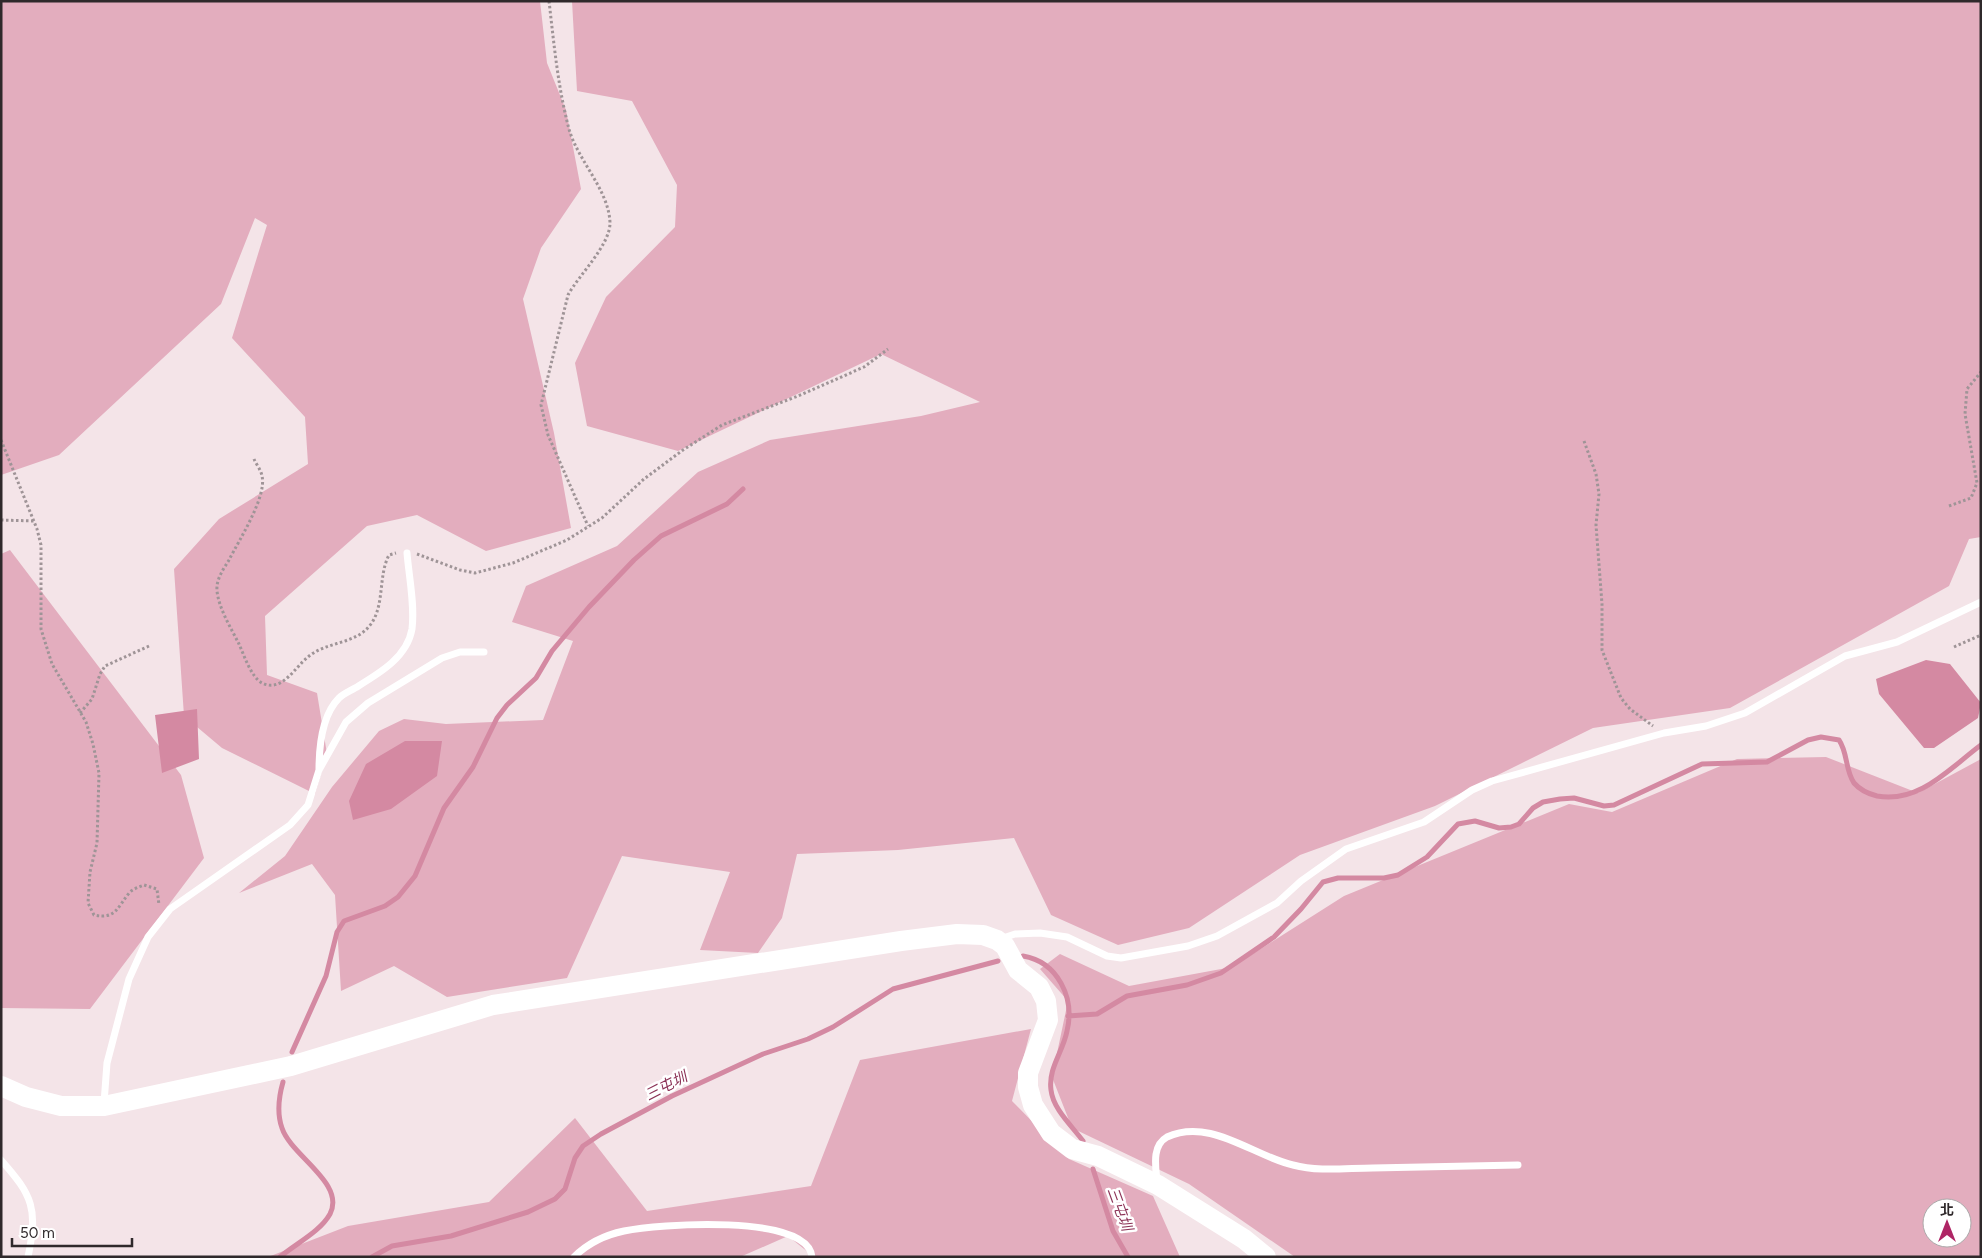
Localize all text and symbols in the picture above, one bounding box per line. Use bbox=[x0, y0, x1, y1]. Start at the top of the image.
water label: 三屯圳 bbox=[642, 1067, 692, 1104]
water label: 三屯圳 bbox=[1104, 1185, 1137, 1235]
north arrow bbox=[1922, 1198, 1972, 1248]
text: 北 bbox=[1940, 1202, 1954, 1219]
scale bar bbox=[12, 1216, 132, 1248]
text: 50 m bbox=[20, 1224, 55, 1242]

